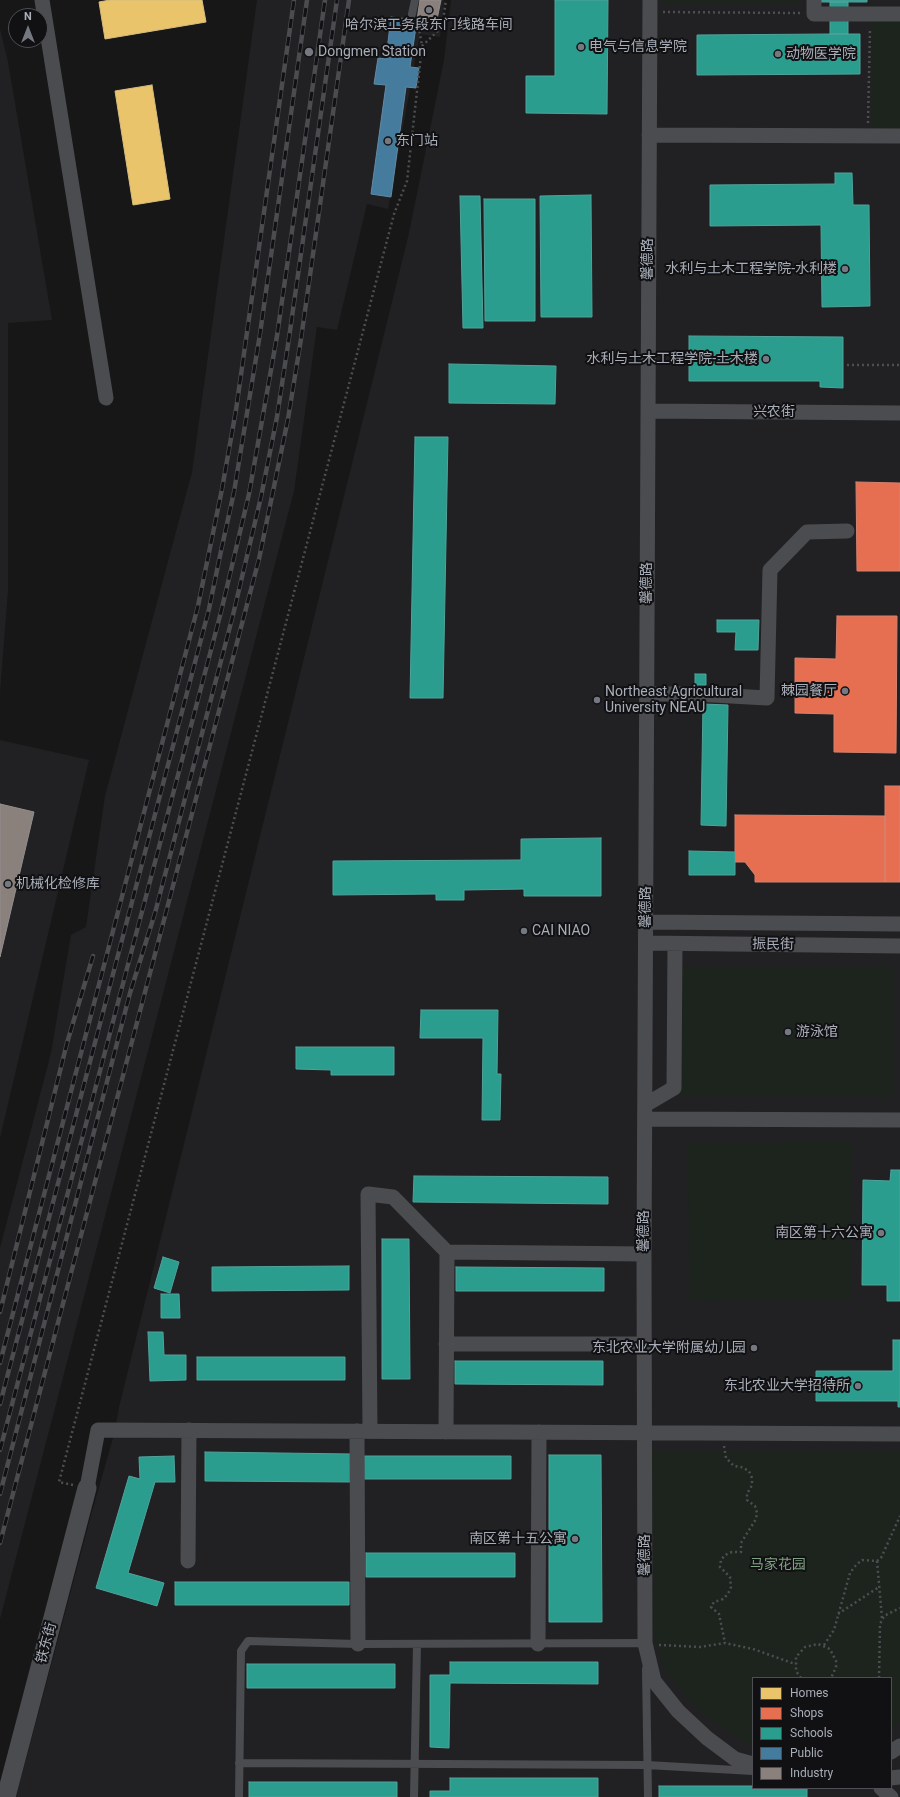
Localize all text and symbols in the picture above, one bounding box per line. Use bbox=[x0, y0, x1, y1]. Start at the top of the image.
marker: 哈尔滨工务段东门线路车间 bbox=[424, 5, 434, 15]
north arrow bbox=[8, 8, 48, 48]
text: N bbox=[24, 10, 32, 23]
place label: 哈尔滨工务段东门线路车间 bbox=[345, 17, 513, 33]
place label: 电气与信息学院 bbox=[589, 39, 687, 55]
marker: 电气与信息学院 bbox=[576, 42, 586, 52]
place label: Dongmen Station bbox=[318, 44, 426, 60]
marker: Dongmen Station bbox=[303, 46, 315, 58]
place label: 动物医学院 bbox=[786, 46, 856, 62]
marker: 动物医学院 bbox=[773, 49, 783, 59]
place label: 东门站 bbox=[396, 133, 438, 149]
marker: 东门站 bbox=[383, 136, 393, 146]
street label: 馨德路 bbox=[640, 238, 656, 280]
place label: 水利与土木工程学院-水利楼 bbox=[665, 261, 837, 277]
marker: 水利与土木工程学院-水利楼 bbox=[840, 264, 850, 274]
place label: 水利与土木工程学院-土木楼 bbox=[586, 351, 758, 367]
marker: 水利与土木工程学院-土木楼 bbox=[761, 354, 771, 364]
street label: 兴农街 bbox=[753, 404, 795, 420]
street label: 馨德路 bbox=[639, 562, 655, 604]
place label: 棘园餐厅 bbox=[781, 683, 837, 699]
place label: Northeast Agricultural University NEAU bbox=[605, 684, 742, 716]
marker: 棘园餐厅 bbox=[840, 686, 850, 696]
marker: Northeast Agricultural University NEAU bbox=[592, 695, 602, 705]
place label: 机械化检修库 bbox=[16, 876, 100, 892]
marker: 机械化检修库 bbox=[3, 879, 13, 889]
street label: 馨德路 bbox=[638, 886, 654, 928]
place label: CAI NIAO bbox=[532, 923, 590, 939]
marker: CAI NIAO bbox=[519, 926, 529, 936]
street label: 振民街 bbox=[752, 936, 794, 954]
place label: 游泳馆 bbox=[796, 1024, 838, 1040]
marker: 游泳馆 bbox=[783, 1027, 793, 1037]
street label: 馨德路 bbox=[636, 1210, 652, 1252]
place label: 南区第十六公寓 bbox=[775, 1225, 873, 1241]
marker: 南区第十六公寓 bbox=[876, 1228, 886, 1238]
place label: 东北农业大学附属幼儿园 bbox=[592, 1340, 746, 1356]
marker: 东北农业大学附属幼儿园 bbox=[749, 1343, 759, 1353]
place label: 东北农业大学招待所 bbox=[724, 1378, 850, 1394]
marker: 东北农业大学招待所 bbox=[853, 1381, 863, 1391]
place label: 南区第十五公寓 bbox=[469, 1531, 567, 1547]
marker: 南区第十五公寓 bbox=[570, 1534, 580, 1544]
street label: 馨德路 bbox=[637, 1534, 653, 1576]
park label: 马家花园 bbox=[750, 1557, 806, 1573]
street label: 铁东街 bbox=[33, 1621, 61, 1665]
legend bbox=[752, 1677, 892, 1789]
text: Homes bbox=[790, 1686, 828, 1700]
text: Shops bbox=[790, 1706, 824, 1720]
text: Schools bbox=[790, 1726, 833, 1740]
text: Public bbox=[790, 1746, 823, 1760]
text: Industry bbox=[790, 1766, 833, 1780]

